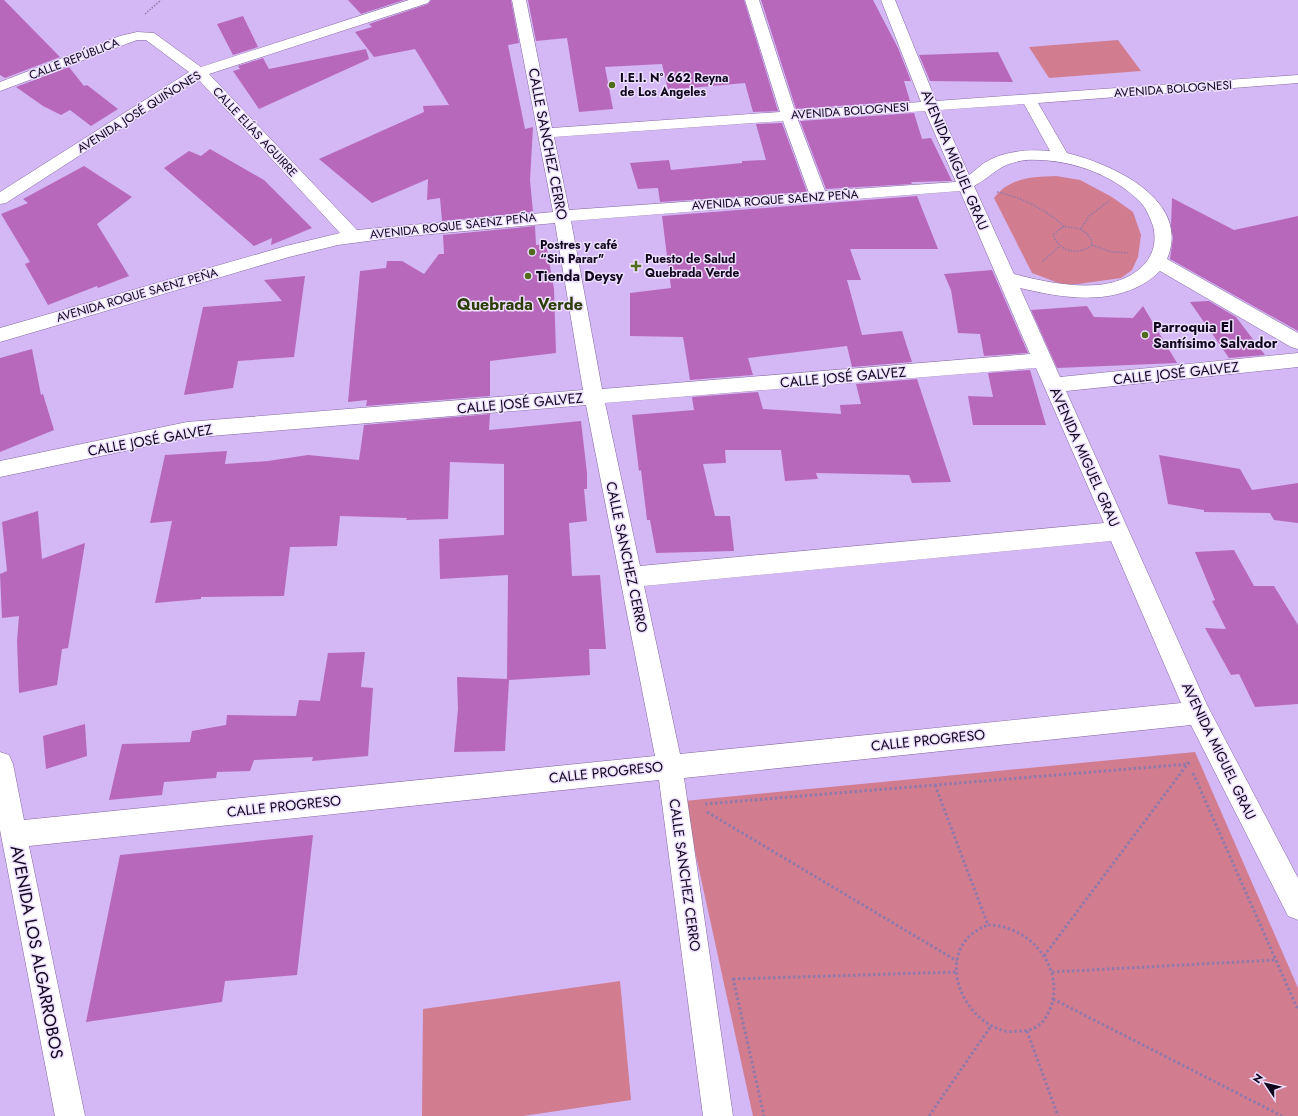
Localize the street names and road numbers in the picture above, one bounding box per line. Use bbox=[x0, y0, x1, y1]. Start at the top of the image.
street label: CALLE REPÚBLICA bbox=[26, 33, 122, 84]
street label: AVENIDA JOSÉ QUIÑONES bbox=[74, 66, 205, 158]
street label: CALLE SANCHEZ CERRO bbox=[523, 66, 573, 222]
street label: AVENIDA BOLOGNESI bbox=[1113, 76, 1233, 102]
street label: CALLE ELÍAS AGUIRRE bbox=[208, 83, 302, 181]
street label: AVENIDA MIGUEL GRAU bbox=[916, 87, 994, 233]
street label: AVENIDA BOLOGNESI bbox=[790, 98, 910, 124]
street label: AVENIDA ROQUE SAENZ PEÑA bbox=[691, 185, 859, 215]
street label: AVENIDA ROQUE SAENZ PEÑA bbox=[369, 208, 537, 244]
street label: AVENIDA ROQUE SAENZ PEÑA bbox=[54, 263, 220, 327]
street label: CALLE JOSÉ GALVEZ bbox=[1112, 356, 1240, 390]
street label: CALLE JOSÉ GALVEZ bbox=[779, 362, 907, 392]
street label: AVENIDA MIGUEL GRAU bbox=[1045, 384, 1125, 530]
street label: CALLE JOSÉ GALVEZ bbox=[456, 388, 584, 418]
street label: CALLE JOSÉ GALVEZ bbox=[86, 419, 214, 461]
street label: CALLE SANCHEZ CERRO bbox=[601, 480, 653, 634]
street label: AVENIDA MIGUEL GRAU bbox=[1177, 679, 1261, 823]
street label: CALLE PROGRESO bbox=[870, 724, 986, 756]
street label: CALLE PROGRESO bbox=[548, 756, 664, 788]
street label: CALLE PROGRESO bbox=[226, 790, 342, 822]
street label: CALLE SANCHEZ CERRO bbox=[664, 797, 706, 953]
street label: AVENIDA LOS ALGARROBOS bbox=[5, 843, 69, 1061]

